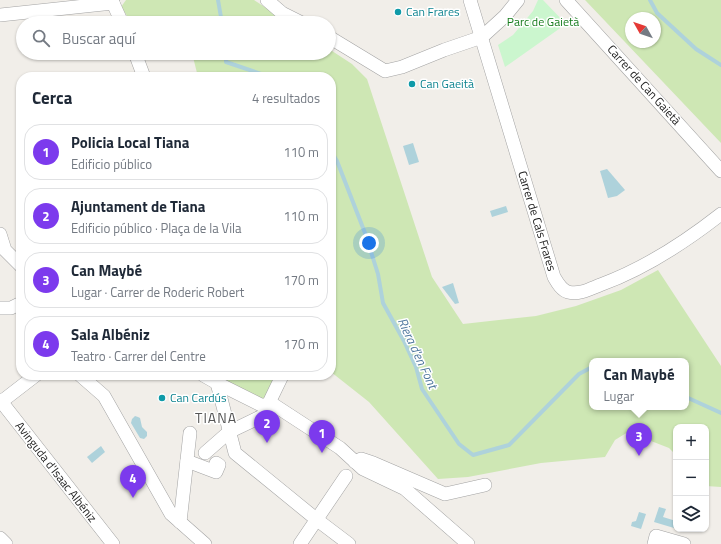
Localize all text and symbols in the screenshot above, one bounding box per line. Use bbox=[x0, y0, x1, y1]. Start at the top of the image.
place label: Can Frares bbox=[406, 2, 460, 21]
marker: Can Frares bbox=[393, 7, 403, 17]
park label: Parc de Gaietà bbox=[507, 12, 579, 31]
north arrow bbox=[625, 12, 661, 48]
search box bbox=[16, 16, 336, 60]
icon: search bbox=[30, 27, 52, 49]
text: Buscar aquí bbox=[62, 27, 135, 50]
street label: Carrer de Can Gaietà bbox=[603, 40, 686, 129]
place label: Can Gaeità bbox=[420, 74, 474, 93]
marker: Can Gaeità bbox=[407, 79, 417, 89]
text: Cerca bbox=[32, 85, 72, 111]
text: 4 resultados bbox=[252, 88, 320, 108]
text: Policia Local Tiana bbox=[71, 131, 189, 154]
text: 1 bbox=[42, 142, 50, 162]
text: 110 m bbox=[283, 142, 319, 162]
text: Edificio público bbox=[71, 154, 152, 174]
street label: Carrer de Cals Frares bbox=[513, 168, 562, 274]
text: Ajuntament de Tiana bbox=[71, 195, 206, 218]
text: 2 bbox=[42, 206, 50, 226]
text: 110 m bbox=[283, 206, 319, 226]
text: Edificio público · Plaça de la Vila bbox=[71, 218, 242, 238]
your location bbox=[359, 233, 379, 253]
text: Can Maybé bbox=[71, 259, 142, 282]
text: 3 bbox=[42, 270, 50, 290]
text: 170 m bbox=[283, 270, 319, 290]
text: Lugar · Carrer de Roderic Robert bbox=[71, 282, 244, 302]
water label: Riera d'en Font bbox=[393, 314, 444, 393]
text: Sala Albéniz bbox=[71, 323, 150, 346]
text: 4 bbox=[42, 334, 50, 354]
text: 170 m bbox=[283, 334, 319, 354]
text: Teatro · Carrer del Centre bbox=[71, 346, 206, 366]
popup bbox=[589, 358, 689, 410]
text: Can Maybé bbox=[603, 363, 675, 386]
text: Lugar bbox=[603, 386, 634, 406]
place label: Can Cardús bbox=[170, 388, 227, 407]
marker: Can Cardús bbox=[157, 393, 167, 403]
district label: TIANA bbox=[195, 407, 237, 428]
pin: 2 bbox=[254, 410, 280, 443]
street label: Avinguda d'Isaac Albéniz bbox=[11, 417, 102, 526]
pin: 1 bbox=[309, 420, 335, 453]
pin: 3 bbox=[626, 423, 652, 456]
map controls bbox=[673, 424, 709, 532]
button: + bbox=[673, 424, 709, 460]
button: − bbox=[673, 460, 709, 496]
pin: 4 bbox=[120, 465, 146, 498]
button: layers bbox=[673, 496, 709, 532]

